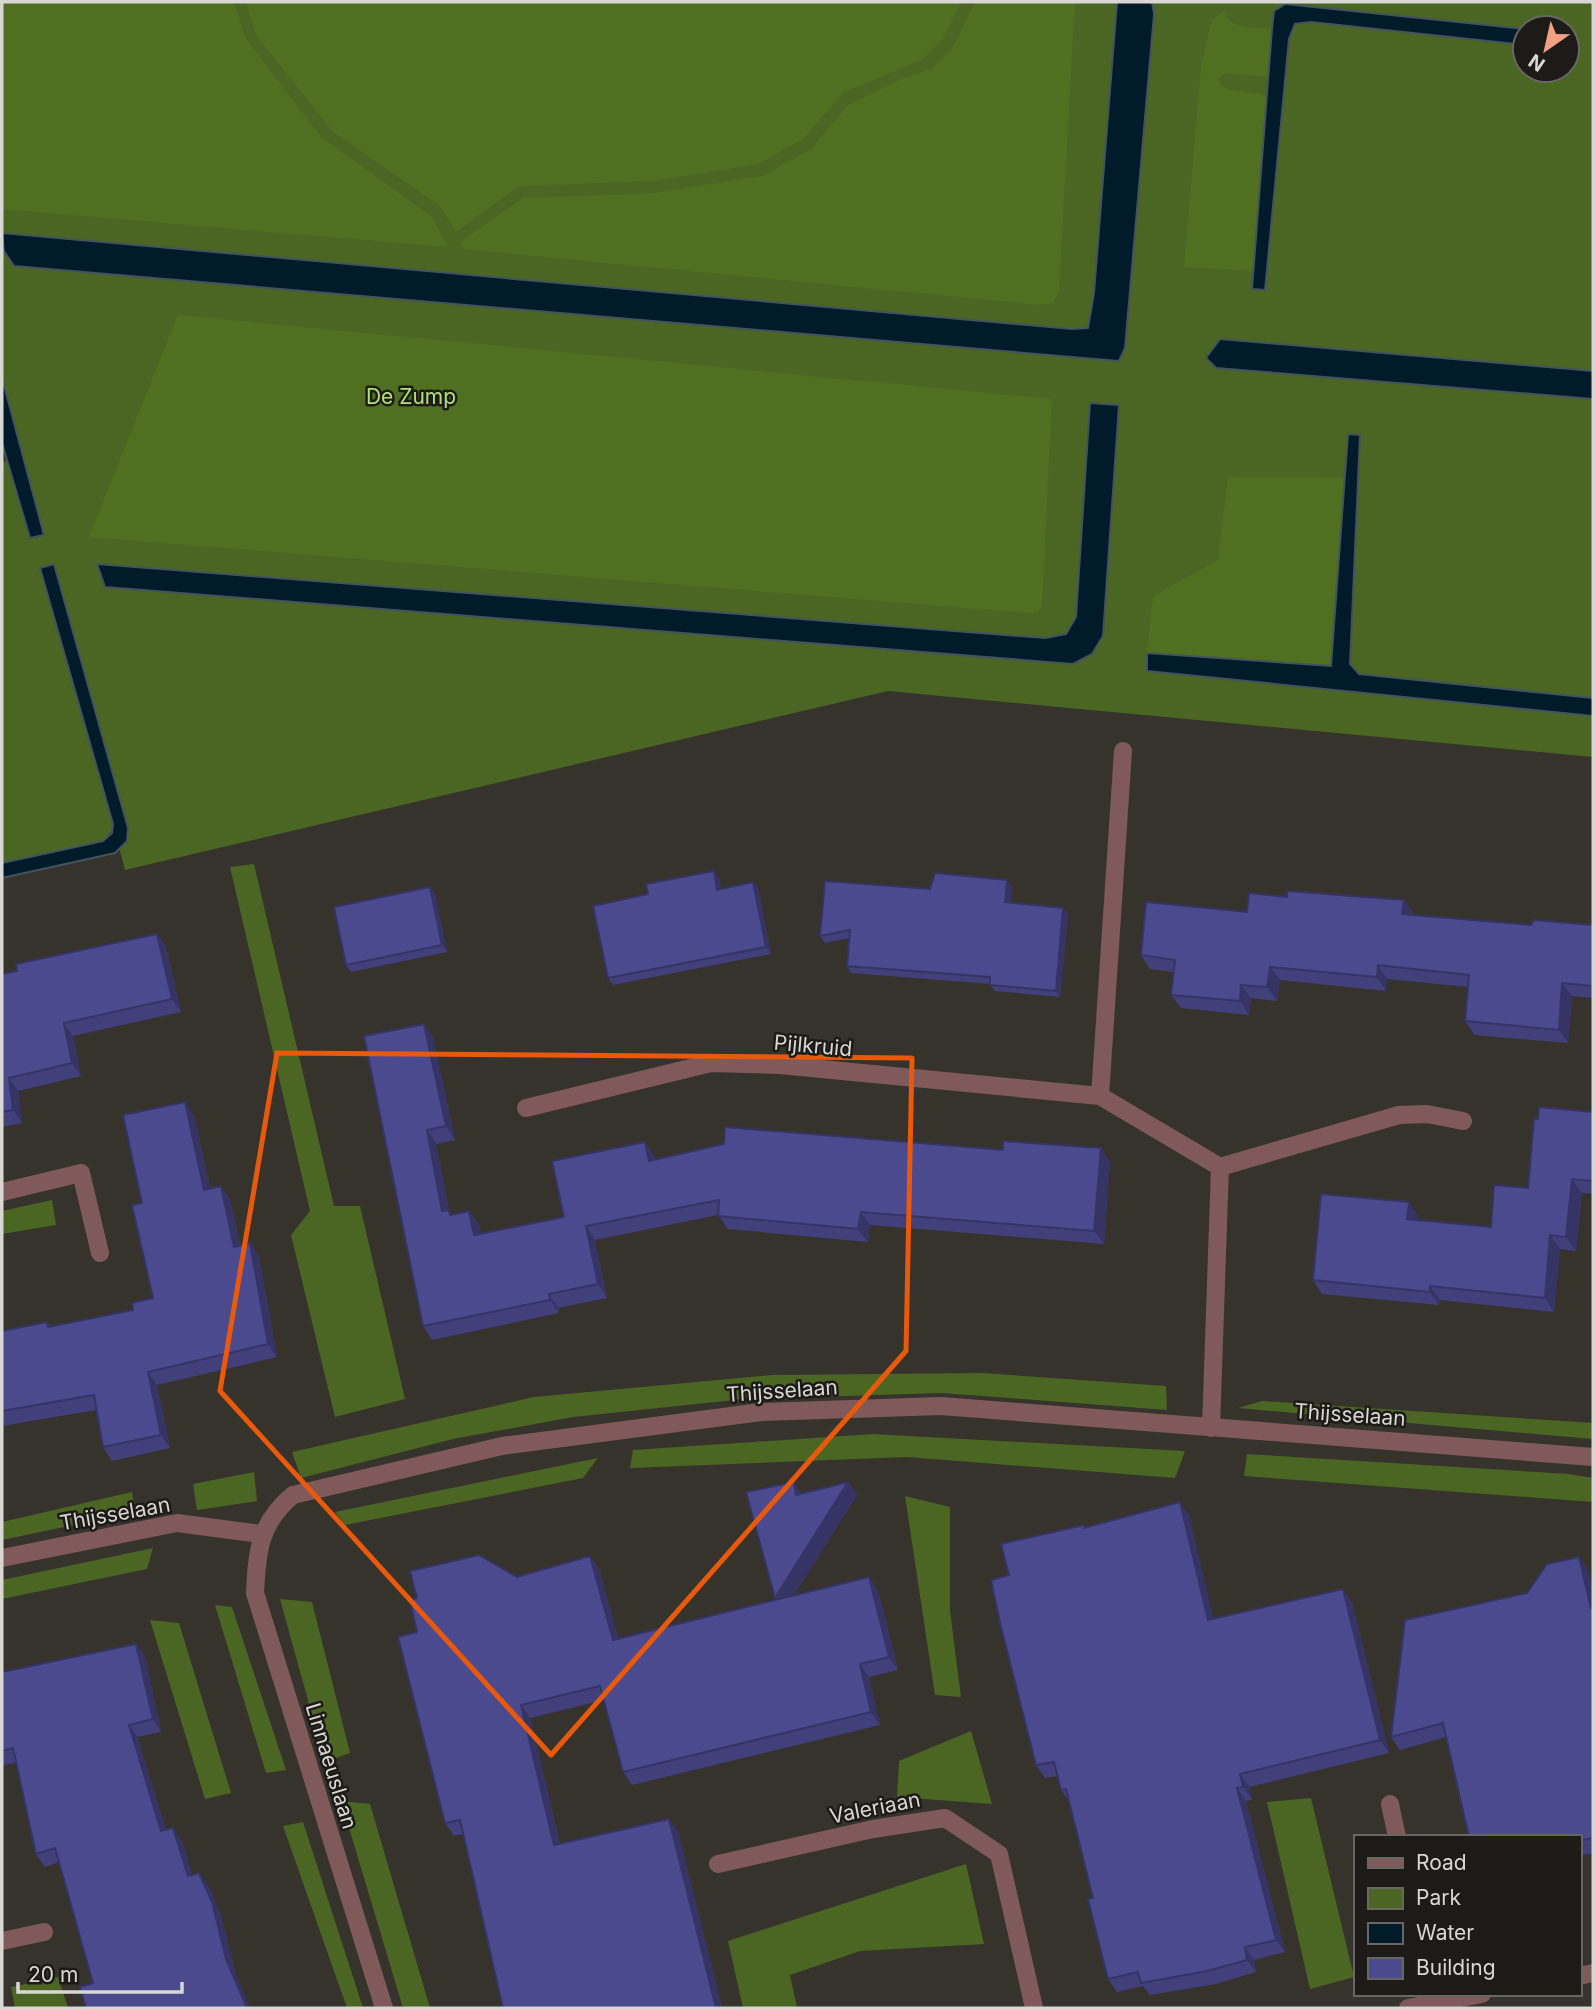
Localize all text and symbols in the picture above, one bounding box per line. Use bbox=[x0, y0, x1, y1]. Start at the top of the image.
north arrow bbox=[1511, 14, 1581, 84]
text: N bbox=[1524, 49, 1549, 76]
park label: De Zump bbox=[366, 384, 456, 409]
street label: Pijlkruid bbox=[773, 1030, 853, 1061]
street label: Thijsselaan bbox=[725, 1374, 839, 1407]
street label: Thijsselaan bbox=[1293, 1398, 1407, 1431]
street label: Thijsselaan bbox=[58, 1492, 172, 1536]
street label: Linnaeuslaan bbox=[300, 1700, 362, 1832]
street label: Valeriaan bbox=[827, 1786, 922, 1829]
legend bbox=[1354, 1835, 1581, 1996]
text: Road bbox=[1416, 1850, 1467, 1875]
text: Park bbox=[1416, 1885, 1461, 1910]
text: Water bbox=[1416, 1920, 1474, 1945]
scale bar bbox=[18, 1951, 182, 1995]
text: Building bbox=[1416, 1955, 1496, 1980]
text: 20 m bbox=[28, 1962, 78, 1987]

